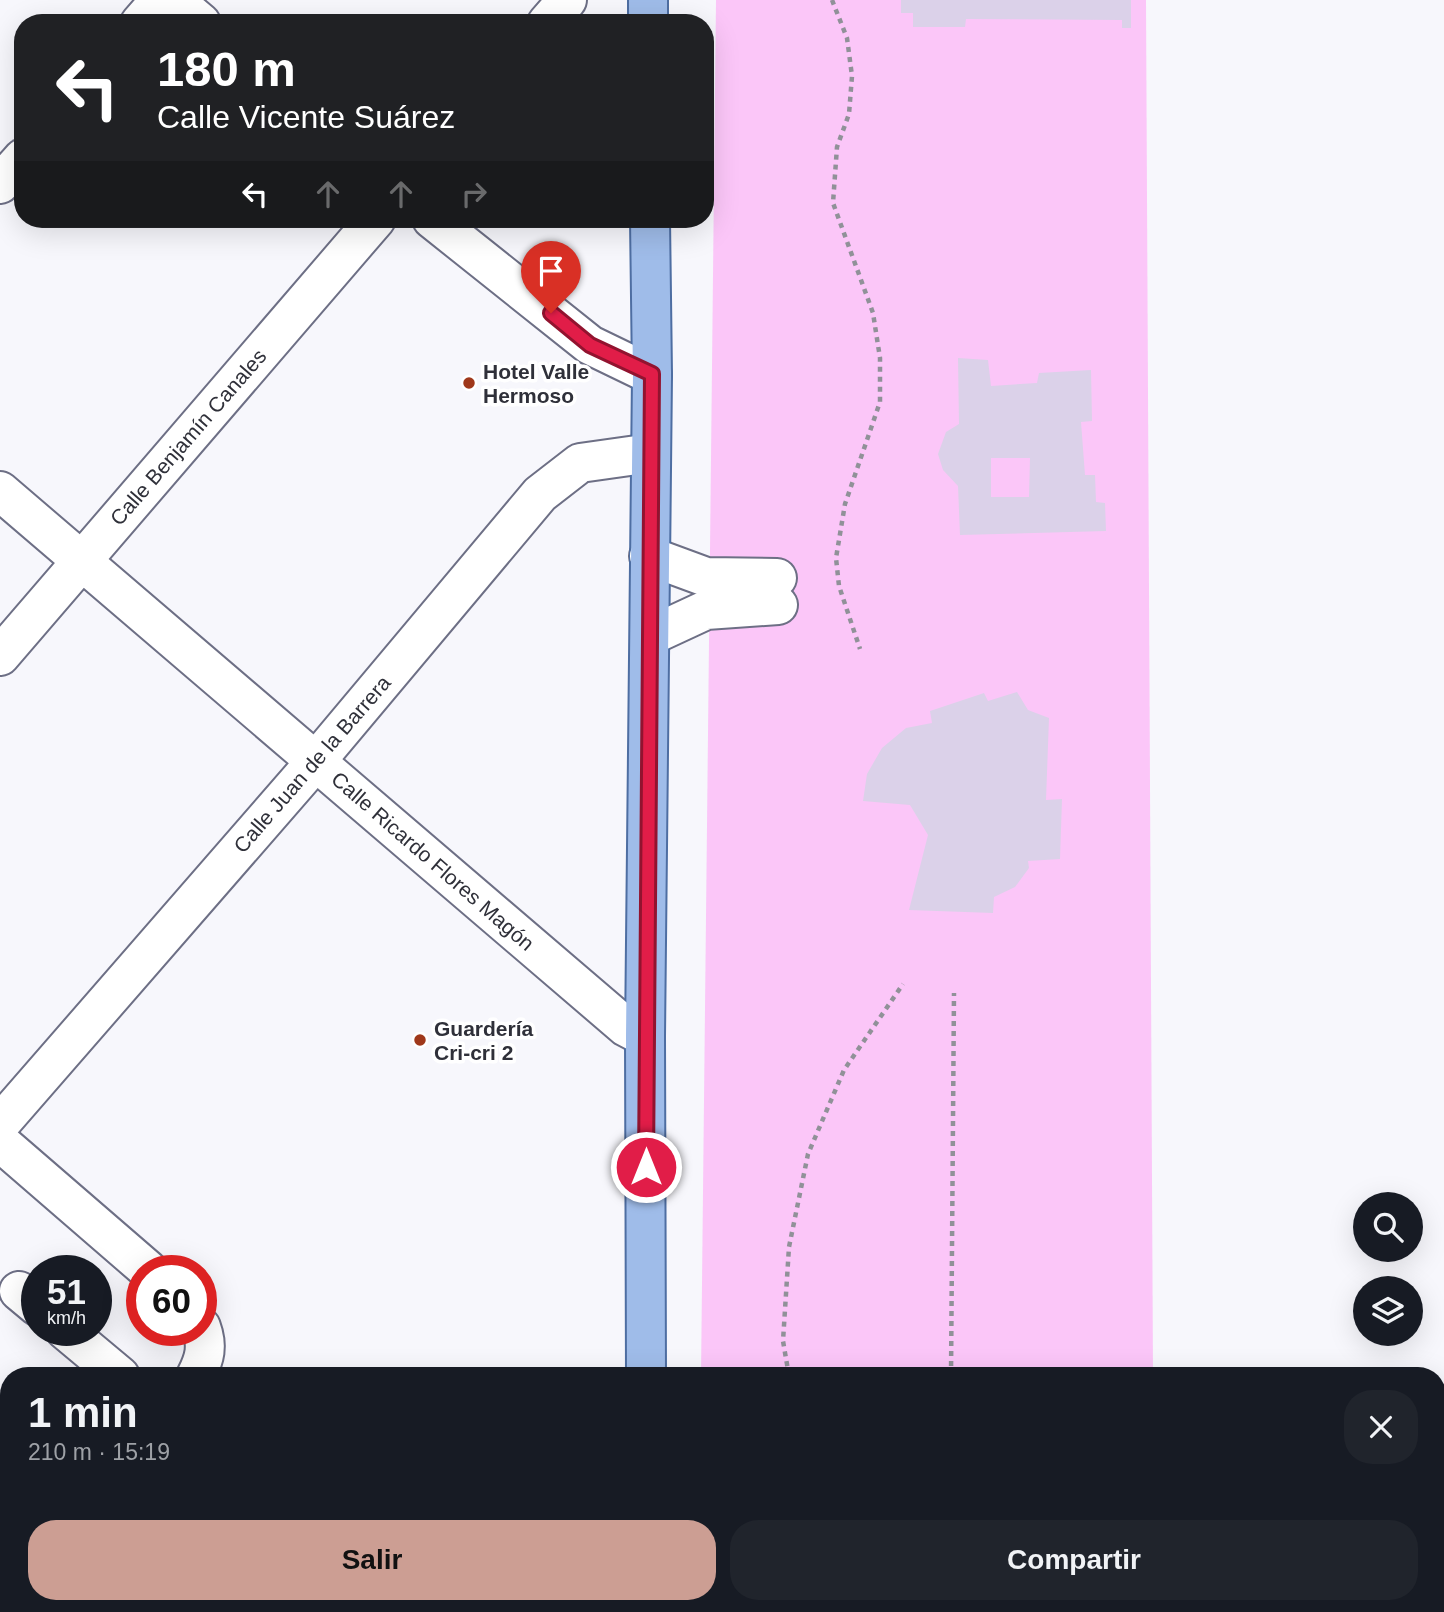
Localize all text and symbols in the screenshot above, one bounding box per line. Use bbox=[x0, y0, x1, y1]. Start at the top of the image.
icon: left bbox=[42, 42, 133, 133]
text: 180 m bbox=[157, 42, 296, 96]
text: Calle Vicente Suárez bbox=[157, 99, 455, 135]
icon: left bbox=[236, 175, 274, 213]
icon: ahead bbox=[309, 175, 347, 213]
icon: ahead bbox=[382, 175, 420, 213]
icon: right bbox=[455, 175, 493, 213]
pin bbox=[521, 241, 581, 313]
icon: arrive bbox=[532, 252, 570, 290]
street label: Calle Benjamín Canales bbox=[105, 344, 271, 530]
place label: Hotel Valle Hermoso bbox=[483, 360, 589, 407]
marker: Hotel Valle Hermoso bbox=[461, 375, 477, 391]
street label: Calle Juan de la Barrera bbox=[229, 671, 395, 857]
street label: Calle Ricardo Flores Magón bbox=[327, 767, 539, 955]
place label: Guardería Cri-cri 2 bbox=[434, 1017, 534, 1064]
marker: Guardería Cri-cri 2 bbox=[412, 1032, 428, 1048]
position arrow bbox=[609, 1130, 683, 1204]
map controls bbox=[1353, 1192, 1423, 1346]
button: search bbox=[1353, 1192, 1423, 1262]
speed limit sign: 60 bbox=[126, 1255, 217, 1346]
text: 51 bbox=[47, 1272, 86, 1311]
button: layers bbox=[1353, 1276, 1423, 1346]
text: km/h bbox=[47, 1308, 86, 1328]
text: 1 min bbox=[28, 1389, 138, 1436]
button: close bbox=[1344, 1390, 1418, 1464]
text: 210 m · 15:19 bbox=[28, 1439, 170, 1465]
button: Salir bbox=[28, 1520, 716, 1600]
button: Compartir bbox=[730, 1520, 1418, 1600]

